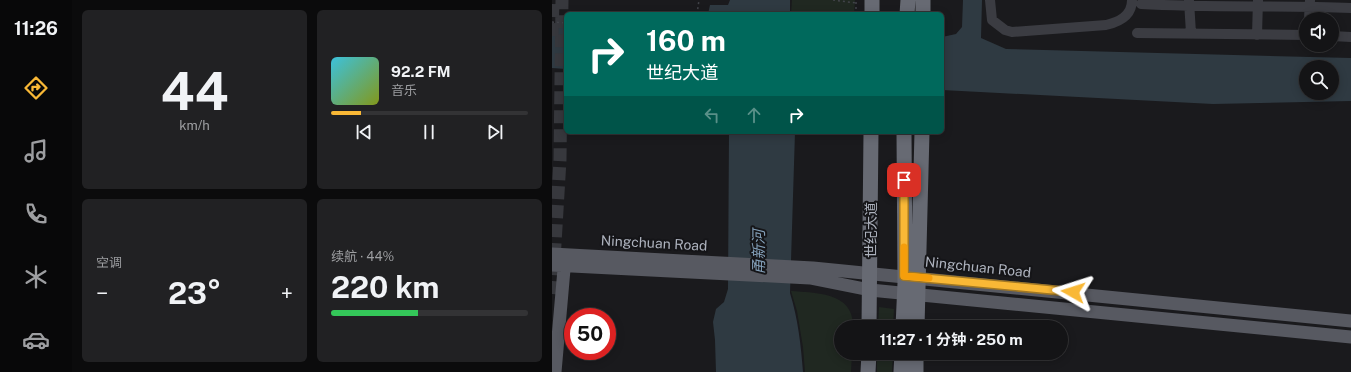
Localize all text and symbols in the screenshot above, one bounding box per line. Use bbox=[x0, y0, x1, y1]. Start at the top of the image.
map controls bbox=[1299, 12, 1339, 100]
button: sound bbox=[1299, 12, 1339, 52]
text: 11:26 bbox=[14, 18, 58, 39]
text: 160 m bbox=[646, 24, 726, 57]
icon: right bbox=[580, 28, 632, 80]
button: search bbox=[1299, 60, 1339, 100]
text: 44 bbox=[160, 61, 229, 122]
text: 世纪大道 bbox=[646, 62, 718, 83]
text: 92.2 FM bbox=[391, 63, 451, 80]
icon: directions bbox=[22, 74, 50, 102]
text: 音乐 bbox=[391, 83, 417, 98]
icon: left bbox=[701, 104, 723, 126]
icon: ahead bbox=[743, 104, 765, 126]
icon: right bbox=[785, 104, 807, 126]
text: km/h bbox=[179, 118, 210, 133]
icon: previous bbox=[353, 121, 375, 143]
icon: pause bbox=[418, 121, 440, 143]
icon: next bbox=[484, 121, 506, 143]
icon: music bbox=[22, 137, 50, 165]
pin bbox=[887, 163, 921, 197]
icon: arrive bbox=[893, 169, 915, 191]
icon: phone bbox=[22, 200, 50, 228]
street label: 世纪大道 bbox=[863, 202, 879, 258]
water label: 甬新河 bbox=[750, 227, 767, 275]
street label: Ningchuan Road bbox=[600, 232, 708, 254]
text: 续航 · 44% bbox=[331, 249, 394, 264]
street label: Ningchuan Road bbox=[924, 253, 1032, 281]
text: 空调 bbox=[96, 255, 122, 270]
icon: climate bbox=[22, 263, 50, 291]
text: 220 km bbox=[331, 269, 439, 305]
position arrow bbox=[1052, 271, 1094, 313]
text: 23° bbox=[168, 275, 221, 311]
text: − bbox=[96, 280, 108, 306]
text: + bbox=[281, 280, 293, 306]
speed limit sign: 50 bbox=[564, 308, 616, 360]
icon: car bbox=[22, 326, 50, 354]
text: 11:27 · 1 分钟 · 250 m bbox=[879, 331, 1023, 348]

